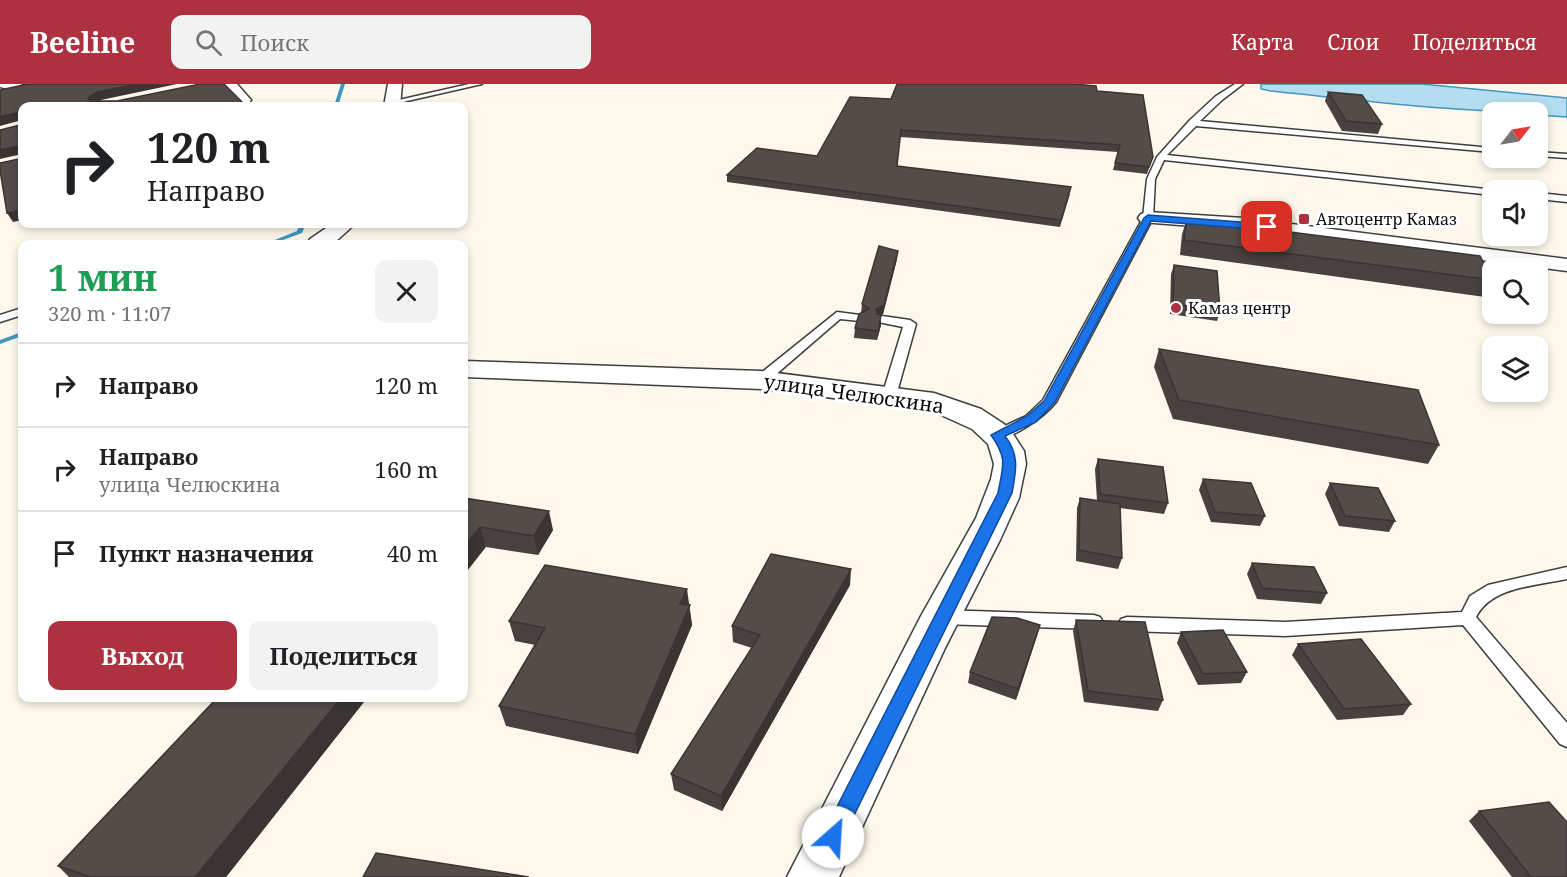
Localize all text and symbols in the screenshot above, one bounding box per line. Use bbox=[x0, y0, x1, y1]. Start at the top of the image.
search box bbox=[171, 15, 591, 69]
text: Beeline bbox=[30, 23, 135, 61]
icon: search bbox=[192, 26, 225, 59]
text: Поиск bbox=[240, 27, 309, 57]
text: Карта bbox=[1231, 28, 1294, 56]
text: Слои bbox=[1327, 28, 1379, 56]
text: Поделиться bbox=[1412, 28, 1537, 56]
north arrow bbox=[1482, 102, 1548, 168]
map controls bbox=[1482, 102, 1548, 402]
text: 120 m bbox=[147, 118, 271, 175]
icon: right bbox=[48, 126, 126, 204]
text: Направо bbox=[147, 172, 265, 209]
button: sound bbox=[1482, 180, 1548, 246]
pin bbox=[1241, 201, 1292, 252]
place label: Автоцентр Камаз bbox=[1316, 208, 1457, 230]
icon: arrive bbox=[1250, 210, 1283, 243]
marker: Автоцентр Камаз bbox=[1297, 212, 1311, 226]
text: 1 мин bbox=[48, 253, 157, 302]
button: search bbox=[1482, 258, 1548, 324]
button: close bbox=[375, 260, 438, 323]
place label: Камаз центр bbox=[1188, 297, 1291, 319]
text: 320 m · 11:07 bbox=[48, 300, 171, 327]
marker: Камаз центр bbox=[1169, 301, 1183, 315]
button: layers bbox=[1482, 336, 1548, 402]
street label: улица Челюскина bbox=[762, 367, 946, 420]
icon: right bbox=[48, 369, 81, 402]
text: Направо bbox=[99, 370, 198, 400]
text: 120 m bbox=[375, 370, 438, 400]
text: Направо bbox=[99, 441, 198, 471]
icon: right bbox=[48, 453, 81, 486]
text: 160 m bbox=[375, 454, 438, 484]
text: улица Челюскина bbox=[99, 471, 281, 498]
icon: arrive bbox=[48, 537, 81, 570]
text: Пункт назначения bbox=[99, 538, 313, 568]
text: 40 m bbox=[387, 538, 438, 568]
button: Выход bbox=[48, 621, 237, 690]
button: Поделиться bbox=[249, 621, 438, 690]
position arrow bbox=[801, 805, 865, 869]

